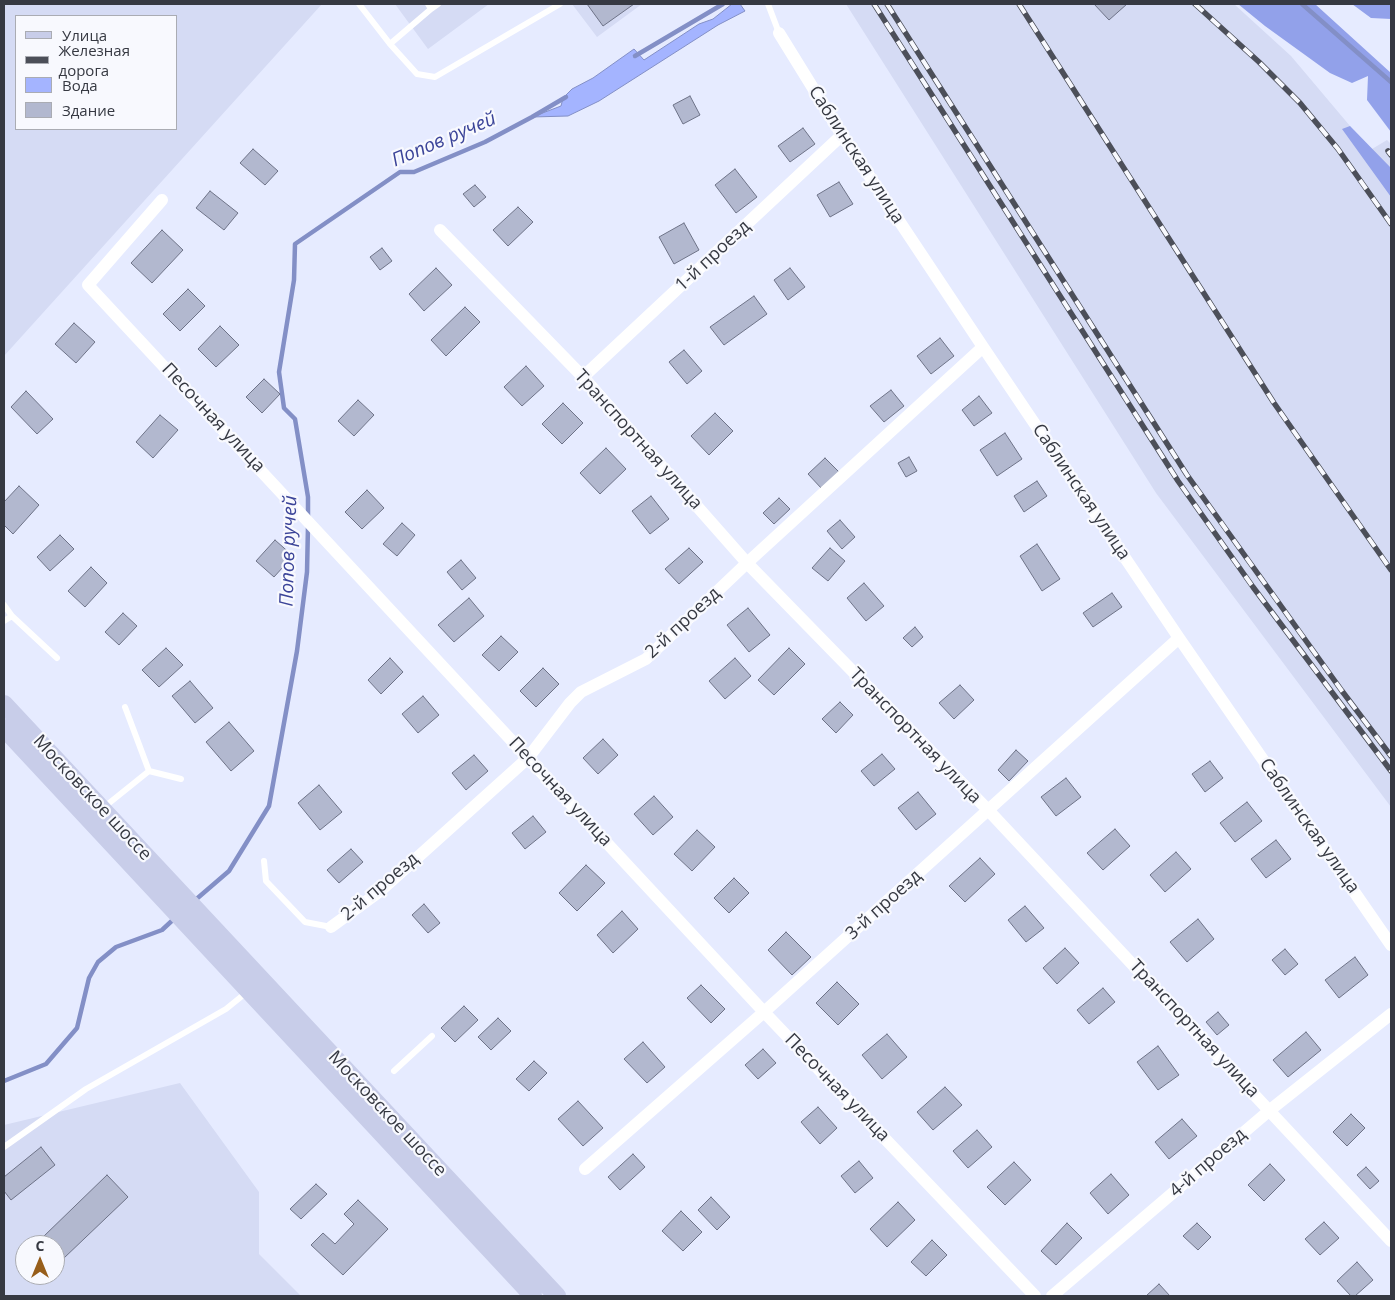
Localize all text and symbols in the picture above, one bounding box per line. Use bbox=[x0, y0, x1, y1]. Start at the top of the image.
legend bbox=[15, 15, 178, 130]
text: Улица bbox=[62, 25, 107, 45]
text: Железная дорога bbox=[59, 40, 130, 80]
text: Вода bbox=[62, 75, 98, 95]
street label: Саблинская улица bbox=[803, 82, 909, 228]
text: Здание bbox=[62, 100, 115, 120]
water label: Попов ручей bbox=[388, 108, 500, 172]
street label: 1-й проезд bbox=[671, 216, 755, 296]
street label: Песочная улица bbox=[157, 359, 269, 477]
street label: Транспортная улица bbox=[570, 366, 706, 514]
street label: Саблинская улица bbox=[1027, 420, 1135, 564]
water label: Попов ручей bbox=[276, 495, 302, 607]
street label: 2-й проезд bbox=[641, 583, 725, 663]
street label: Транспортная улица bbox=[845, 664, 985, 808]
street label: Московское шоссе bbox=[28, 731, 156, 865]
street label: Песочная улица bbox=[504, 733, 616, 851]
street label: Саблинская улица bbox=[1254, 754, 1364, 898]
street label: 2-й проезд bbox=[337, 848, 423, 926]
street label: 3-й проезд bbox=[842, 865, 926, 945]
street label: Транспортная улица bbox=[1125, 956, 1263, 1102]
street label: Песочная улица bbox=[780, 1030, 894, 1146]
street label: Московское шоссе bbox=[323, 1047, 451, 1181]
street label: 4-й проезд bbox=[1165, 1124, 1251, 1202]
north arrow bbox=[15, 1235, 65, 1285]
text: С bbox=[36, 1236, 44, 1255]

